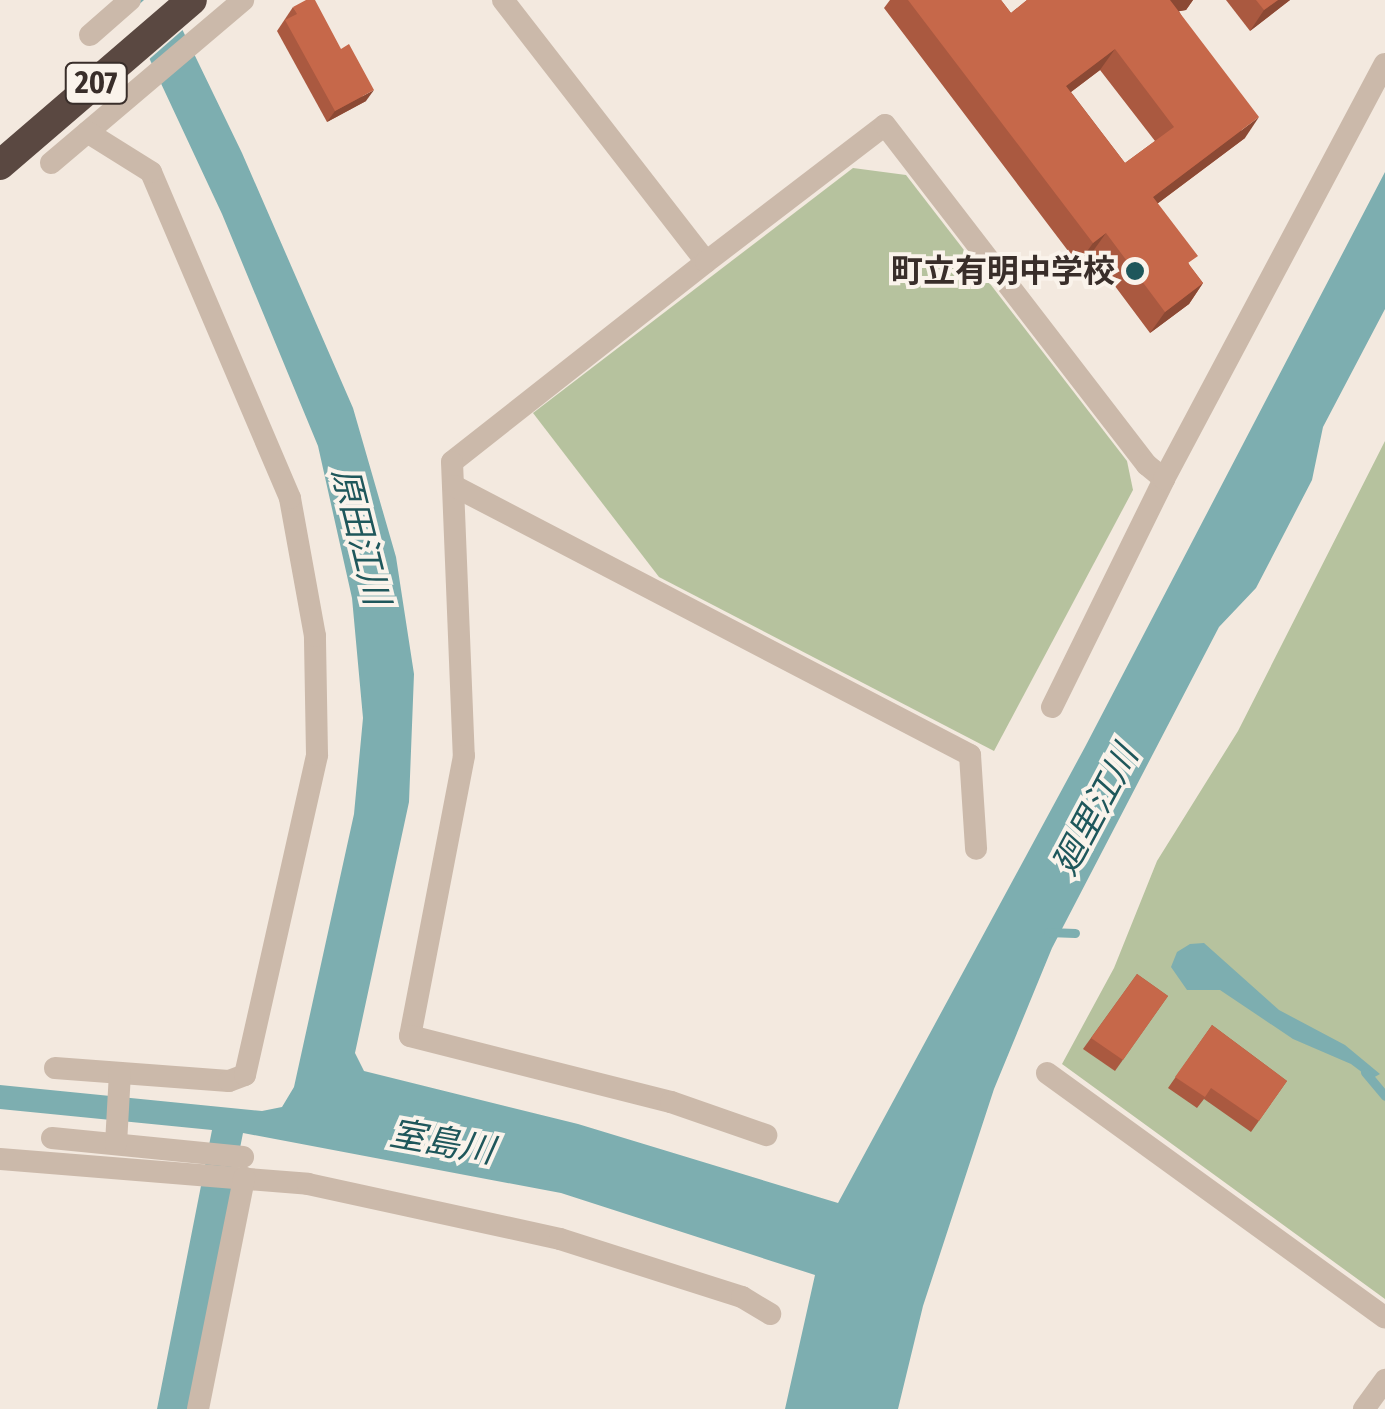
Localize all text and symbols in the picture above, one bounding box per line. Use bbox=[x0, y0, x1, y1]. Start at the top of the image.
road number: 207 bbox=[64, 58, 128, 108]
place label: 町立有明中学校 bbox=[891, 252, 1115, 290]
marker: 町立有明中学校 bbox=[1124, 260, 1146, 282]
water label: 原田江川 bbox=[324, 463, 398, 609]
water label: 廻里江川 bbox=[1044, 738, 1146, 882]
water label: 室島川 bbox=[387, 1112, 497, 1172]

